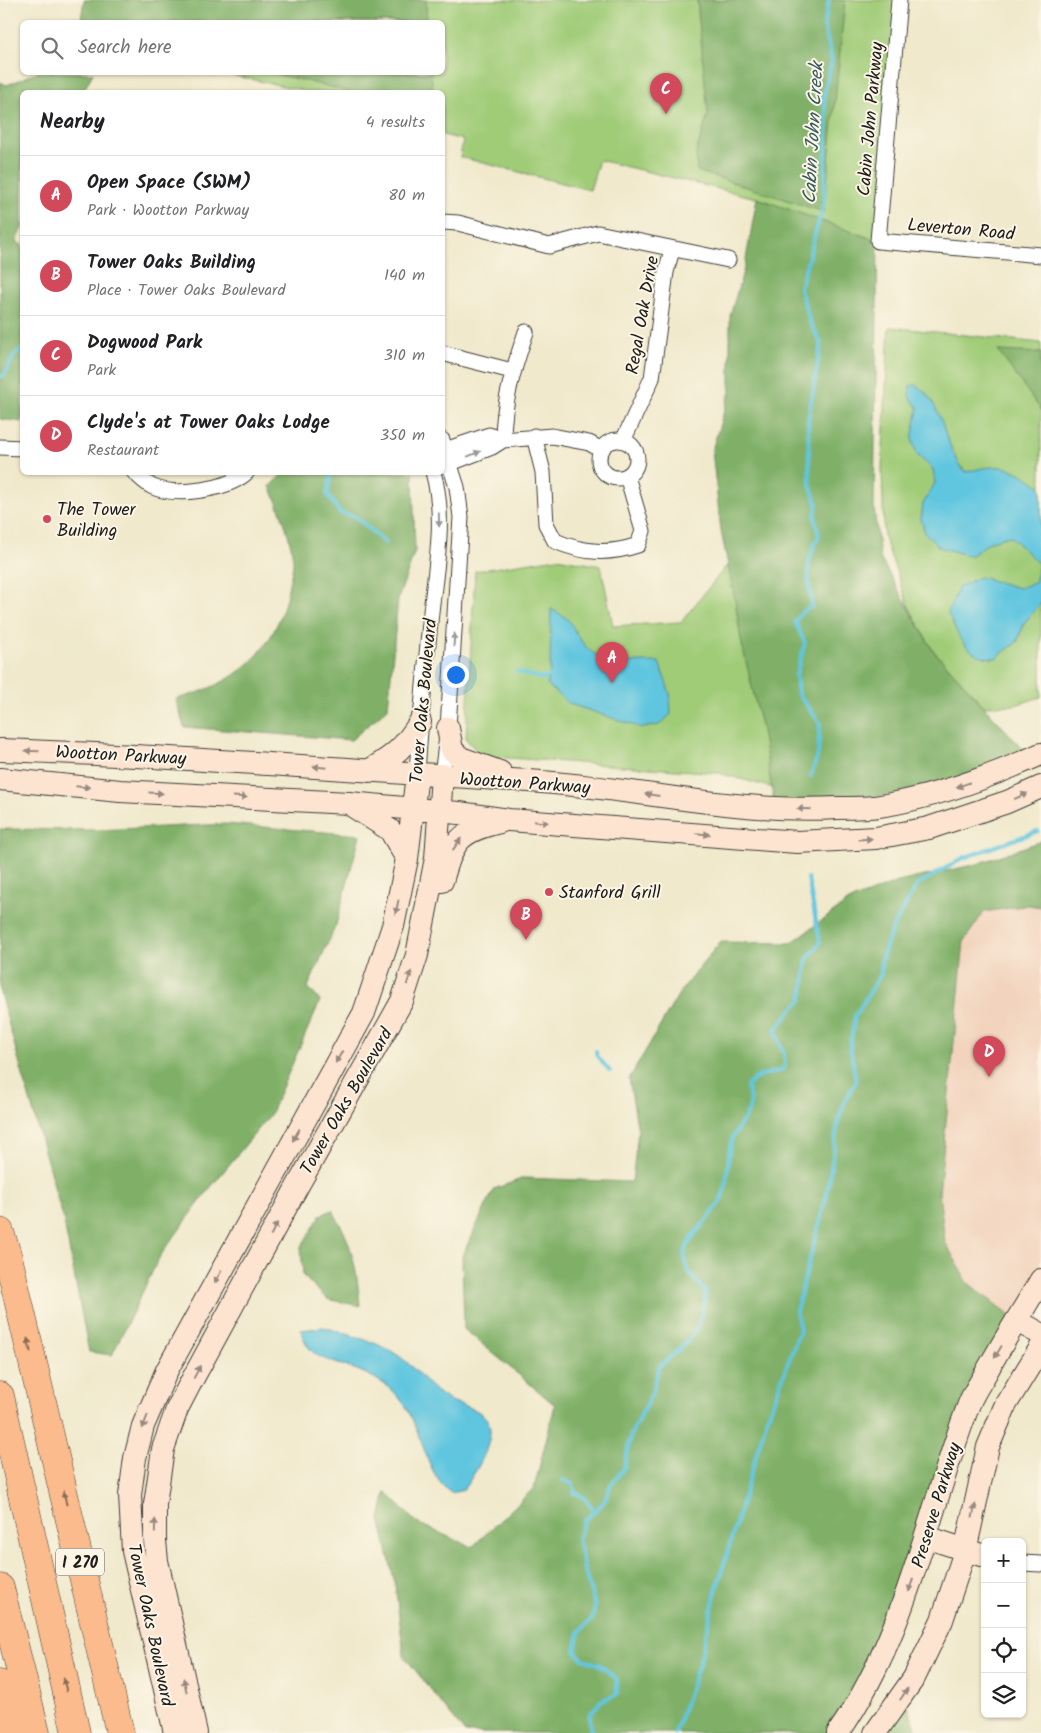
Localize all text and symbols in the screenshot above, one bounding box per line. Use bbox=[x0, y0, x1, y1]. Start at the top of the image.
search box bbox=[20, 20, 445, 75]
text: Search here bbox=[78, 33, 172, 63]
icon: search bbox=[38, 34, 66, 62]
street label: Cabin John Parkway bbox=[850, 40, 893, 197]
water label: Cabin John Creek bbox=[795, 59, 833, 205]
pin: C bbox=[650, 73, 682, 114]
text: Nearby bbox=[40, 106, 105, 139]
text: 4 results bbox=[366, 110, 425, 135]
text: Open Space (SWM) bbox=[87, 168, 251, 198]
text: A bbox=[51, 183, 61, 208]
text: 80 m bbox=[388, 183, 425, 208]
text: Park · Wootton Parkway bbox=[87, 198, 249, 223]
street label: Leverton Road bbox=[906, 211, 1017, 250]
text: Tower Oaks Building bbox=[87, 248, 256, 278]
street label: Regal Oak Drive bbox=[619, 254, 668, 377]
text: B bbox=[51, 263, 61, 288]
text: 140 m bbox=[384, 263, 425, 288]
text: Place · Tower Oaks Boulevard bbox=[87, 278, 285, 303]
text: Dogwood Park bbox=[87, 328, 202, 358]
text: C bbox=[51, 343, 61, 368]
text: 310 m bbox=[384, 343, 425, 368]
text: Park bbox=[87, 358, 116, 383]
text: Clyde's at Tower Oaks Lodge bbox=[87, 408, 330, 438]
text: D bbox=[51, 423, 61, 448]
text: 350 m bbox=[380, 423, 425, 448]
text: Restaurant bbox=[87, 438, 159, 463]
one-way arrow bbox=[467, 450, 481, 458]
place label: The Tower Building bbox=[57, 496, 137, 546]
marker: The Tower Building bbox=[41, 513, 53, 525]
one-way arrow bbox=[435, 513, 443, 529]
street label: Tower Oaks Boulevard bbox=[403, 616, 446, 785]
one-way arrow bbox=[450, 631, 458, 647]
pin: A bbox=[596, 642, 628, 683]
your location bbox=[443, 662, 469, 688]
street label: Wootton Parkway bbox=[55, 739, 188, 774]
one-way arrow bbox=[24, 747, 40, 755]
one-way arrow bbox=[312, 763, 328, 771]
street label: Wootton Parkway bbox=[459, 765, 592, 804]
one-way arrow bbox=[955, 781, 970, 789]
one-way arrow bbox=[76, 783, 92, 791]
one-way arrow bbox=[148, 789, 164, 797]
one-way arrow bbox=[644, 791, 660, 799]
one-way arrow bbox=[1014, 791, 1028, 799]
one-way arrow bbox=[232, 794, 248, 802]
one-way arrow bbox=[795, 805, 811, 813]
one-way arrow bbox=[533, 818, 549, 826]
one-way arrow bbox=[695, 830, 711, 838]
one-way arrow bbox=[857, 834, 873, 842]
one-way arrow bbox=[452, 838, 463, 851]
place label: Stanford Grill bbox=[559, 879, 661, 908]
marker: Stanford Grill bbox=[543, 886, 555, 898]
one-way arrow bbox=[393, 899, 401, 914]
pin: B bbox=[510, 899, 542, 940]
one-way arrow bbox=[406, 970, 414, 985]
street label: Tower Oaks Boulevard bbox=[293, 1022, 402, 1181]
pin: D bbox=[973, 1036, 1005, 1077]
one-way arrow bbox=[335, 1050, 343, 1065]
one-way arrow bbox=[292, 1127, 300, 1142]
one-way arrow bbox=[270, 1221, 278, 1236]
one-way arrow bbox=[214, 1270, 222, 1285]
one-way arrow bbox=[25, 1337, 33, 1352]
one-way arrow bbox=[993, 1345, 1002, 1358]
one-way arrow bbox=[193, 1364, 201, 1379]
one-way arrow bbox=[141, 1415, 149, 1430]
street label: Preserve Parkway bbox=[905, 1438, 970, 1572]
one-way arrow bbox=[61, 1491, 69, 1506]
one-way arrow bbox=[970, 1502, 978, 1518]
one-way arrow bbox=[151, 1518, 159, 1534]
map controls bbox=[981, 1538, 1026, 1718]
button: + bbox=[981, 1538, 1026, 1583]
street label: Tower Oaks Boulevard bbox=[118, 1541, 181, 1710]
road number: I 270 bbox=[56, 1548, 104, 1575]
one-way arrow bbox=[907, 1578, 915, 1593]
button: − bbox=[981, 1583, 1026, 1628]
button: locate bbox=[981, 1628, 1026, 1673]
button: layers bbox=[981, 1673, 1026, 1718]
one-way arrow bbox=[61, 1678, 69, 1693]
one-way arrow bbox=[181, 1678, 189, 1693]
one-way arrow bbox=[899, 1687, 908, 1701]

